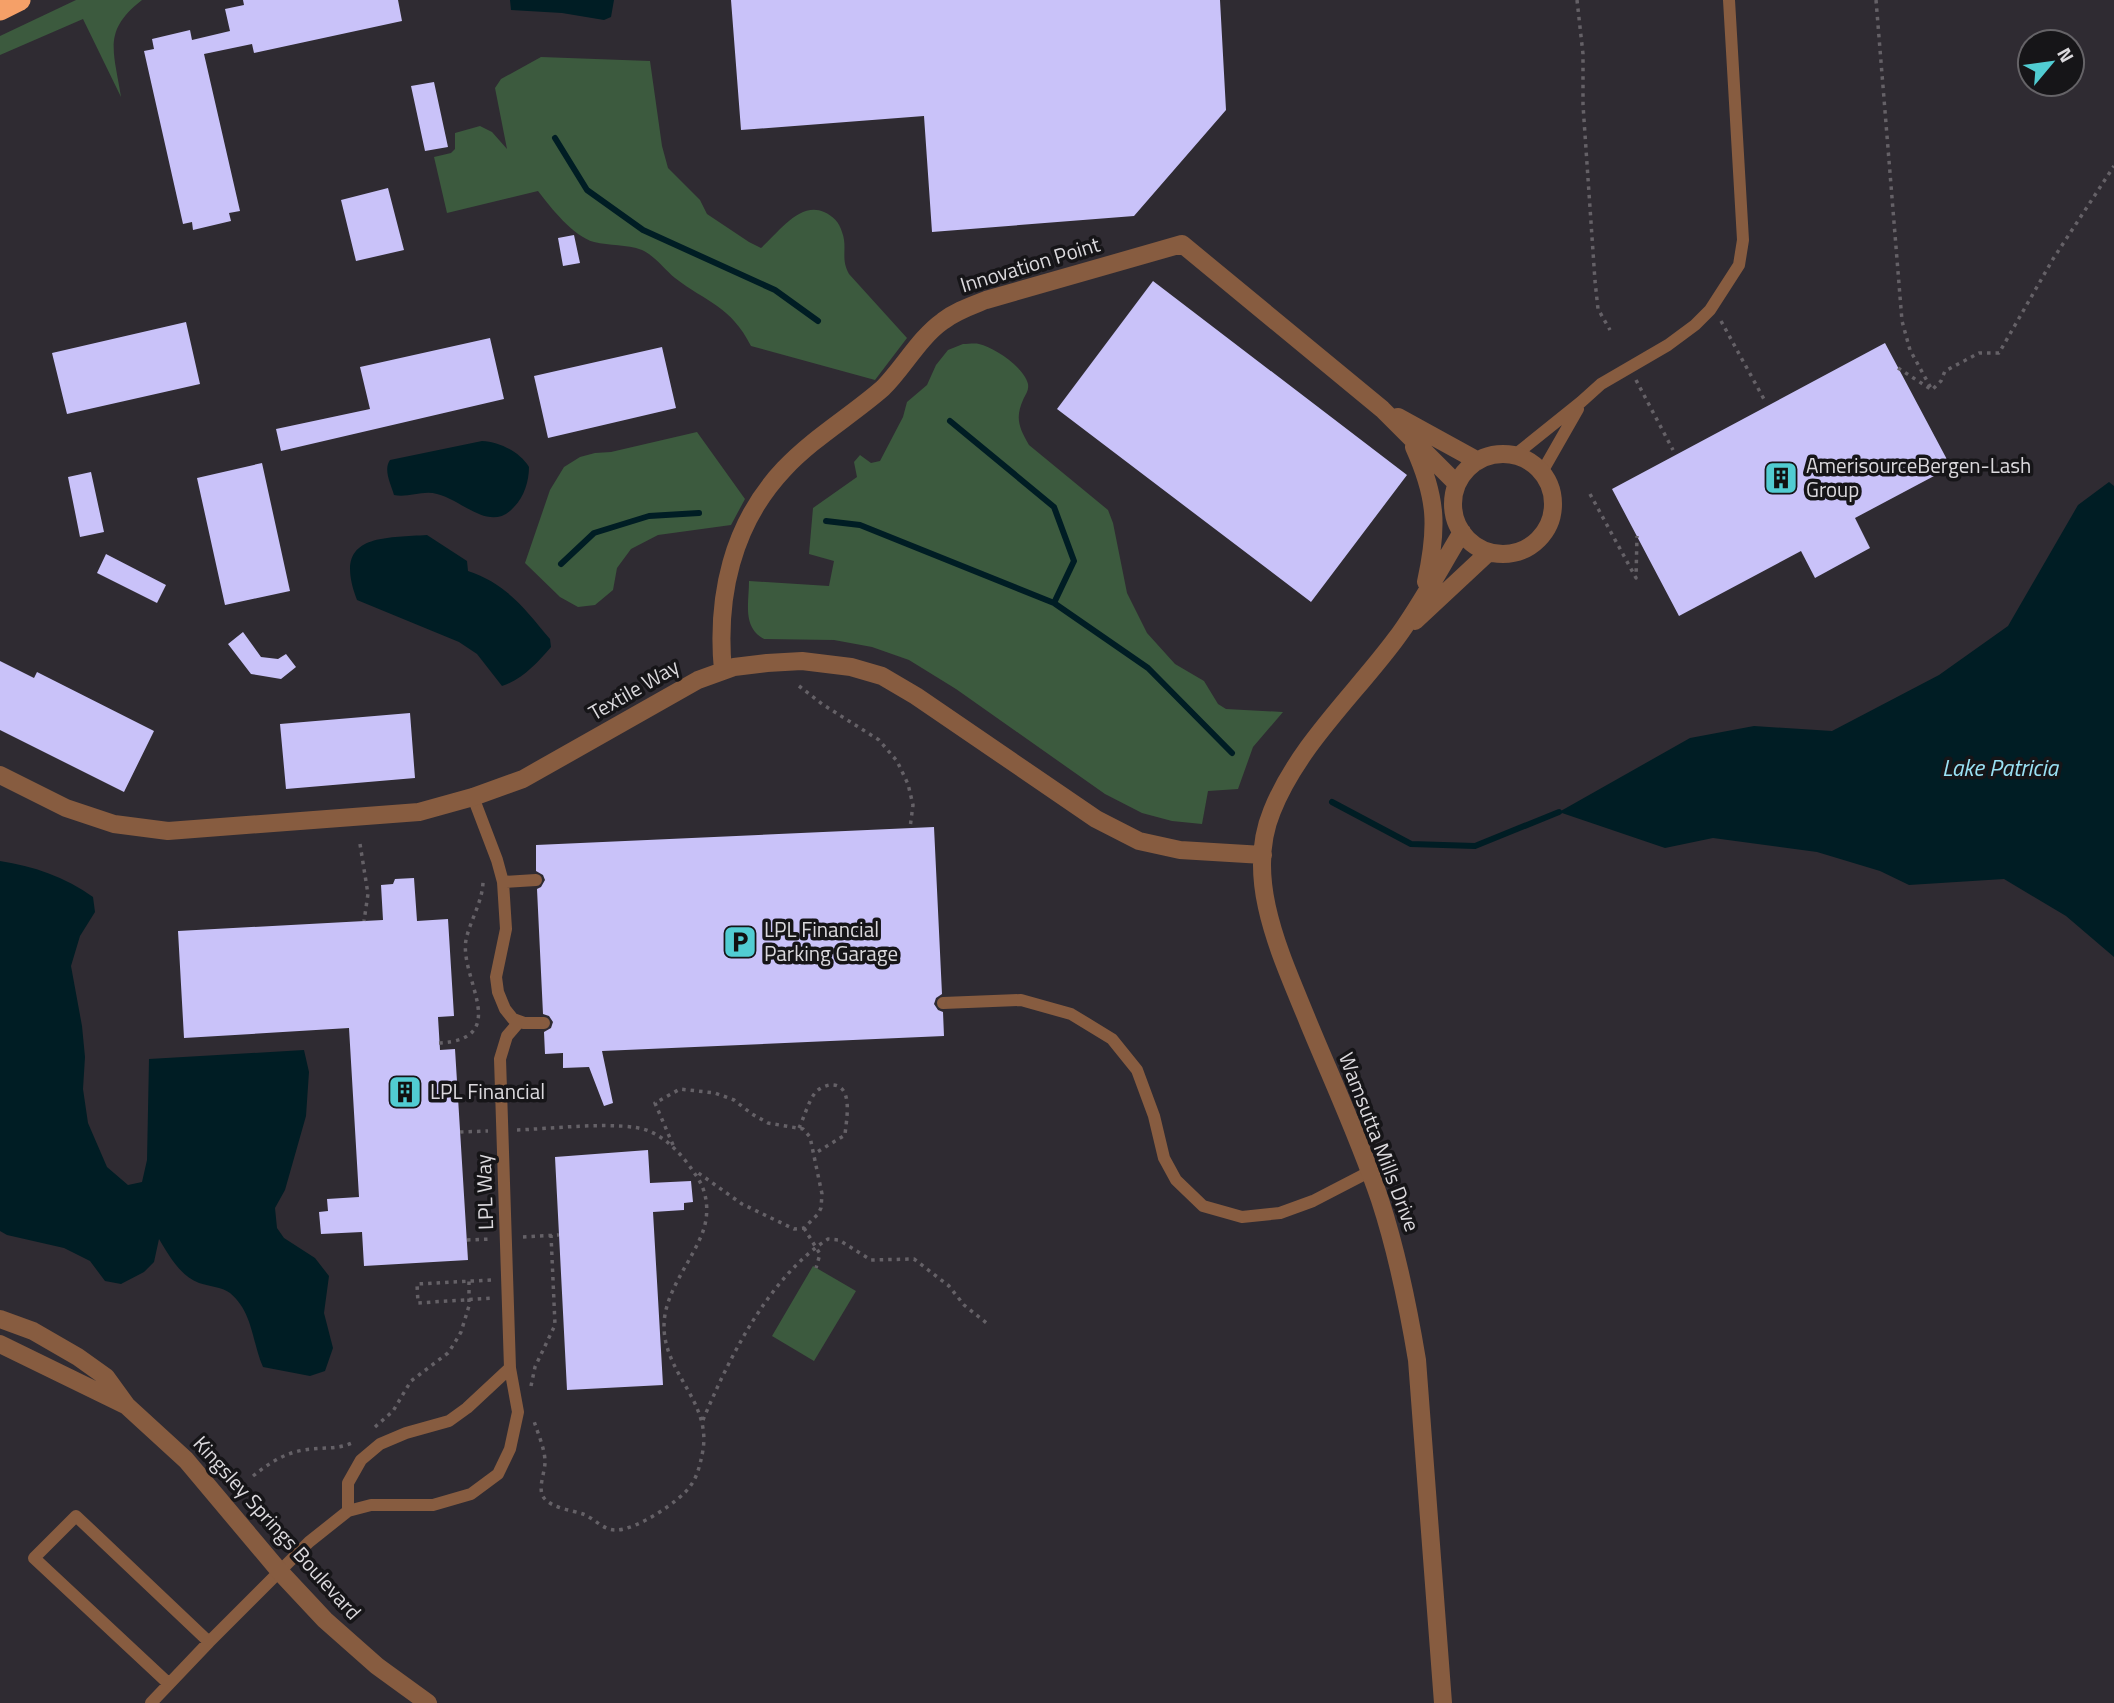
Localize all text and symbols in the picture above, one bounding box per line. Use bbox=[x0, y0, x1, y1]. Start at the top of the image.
north arrow bbox=[2016, 28, 2086, 98]
text: N bbox=[2050, 42, 2082, 67]
street label: Innovation Point bbox=[956, 227, 1104, 300]
place label: AmerisourceBergen-Lash Group bbox=[1806, 449, 2031, 505]
building icon: AmerisourceBergen-Lash Group bbox=[1762, 459, 1800, 497]
street label: Textile Way bbox=[582, 650, 685, 728]
water label: Lake Patricia bbox=[1942, 750, 2059, 785]
place label: LPL Financial Parking Garage bbox=[764, 913, 898, 969]
parking icon: LPL Financial Parking Garage bbox=[721, 923, 759, 961]
street label: Wamsutta Mills Drive bbox=[1331, 1047, 1429, 1236]
building icon: LPL Financial bbox=[386, 1073, 424, 1111]
place label: LPL Financial bbox=[430, 1075, 545, 1107]
street label: LPL Way bbox=[467, 1153, 501, 1231]
street label: Kingsley Springs Boulevard bbox=[186, 1428, 369, 1627]

